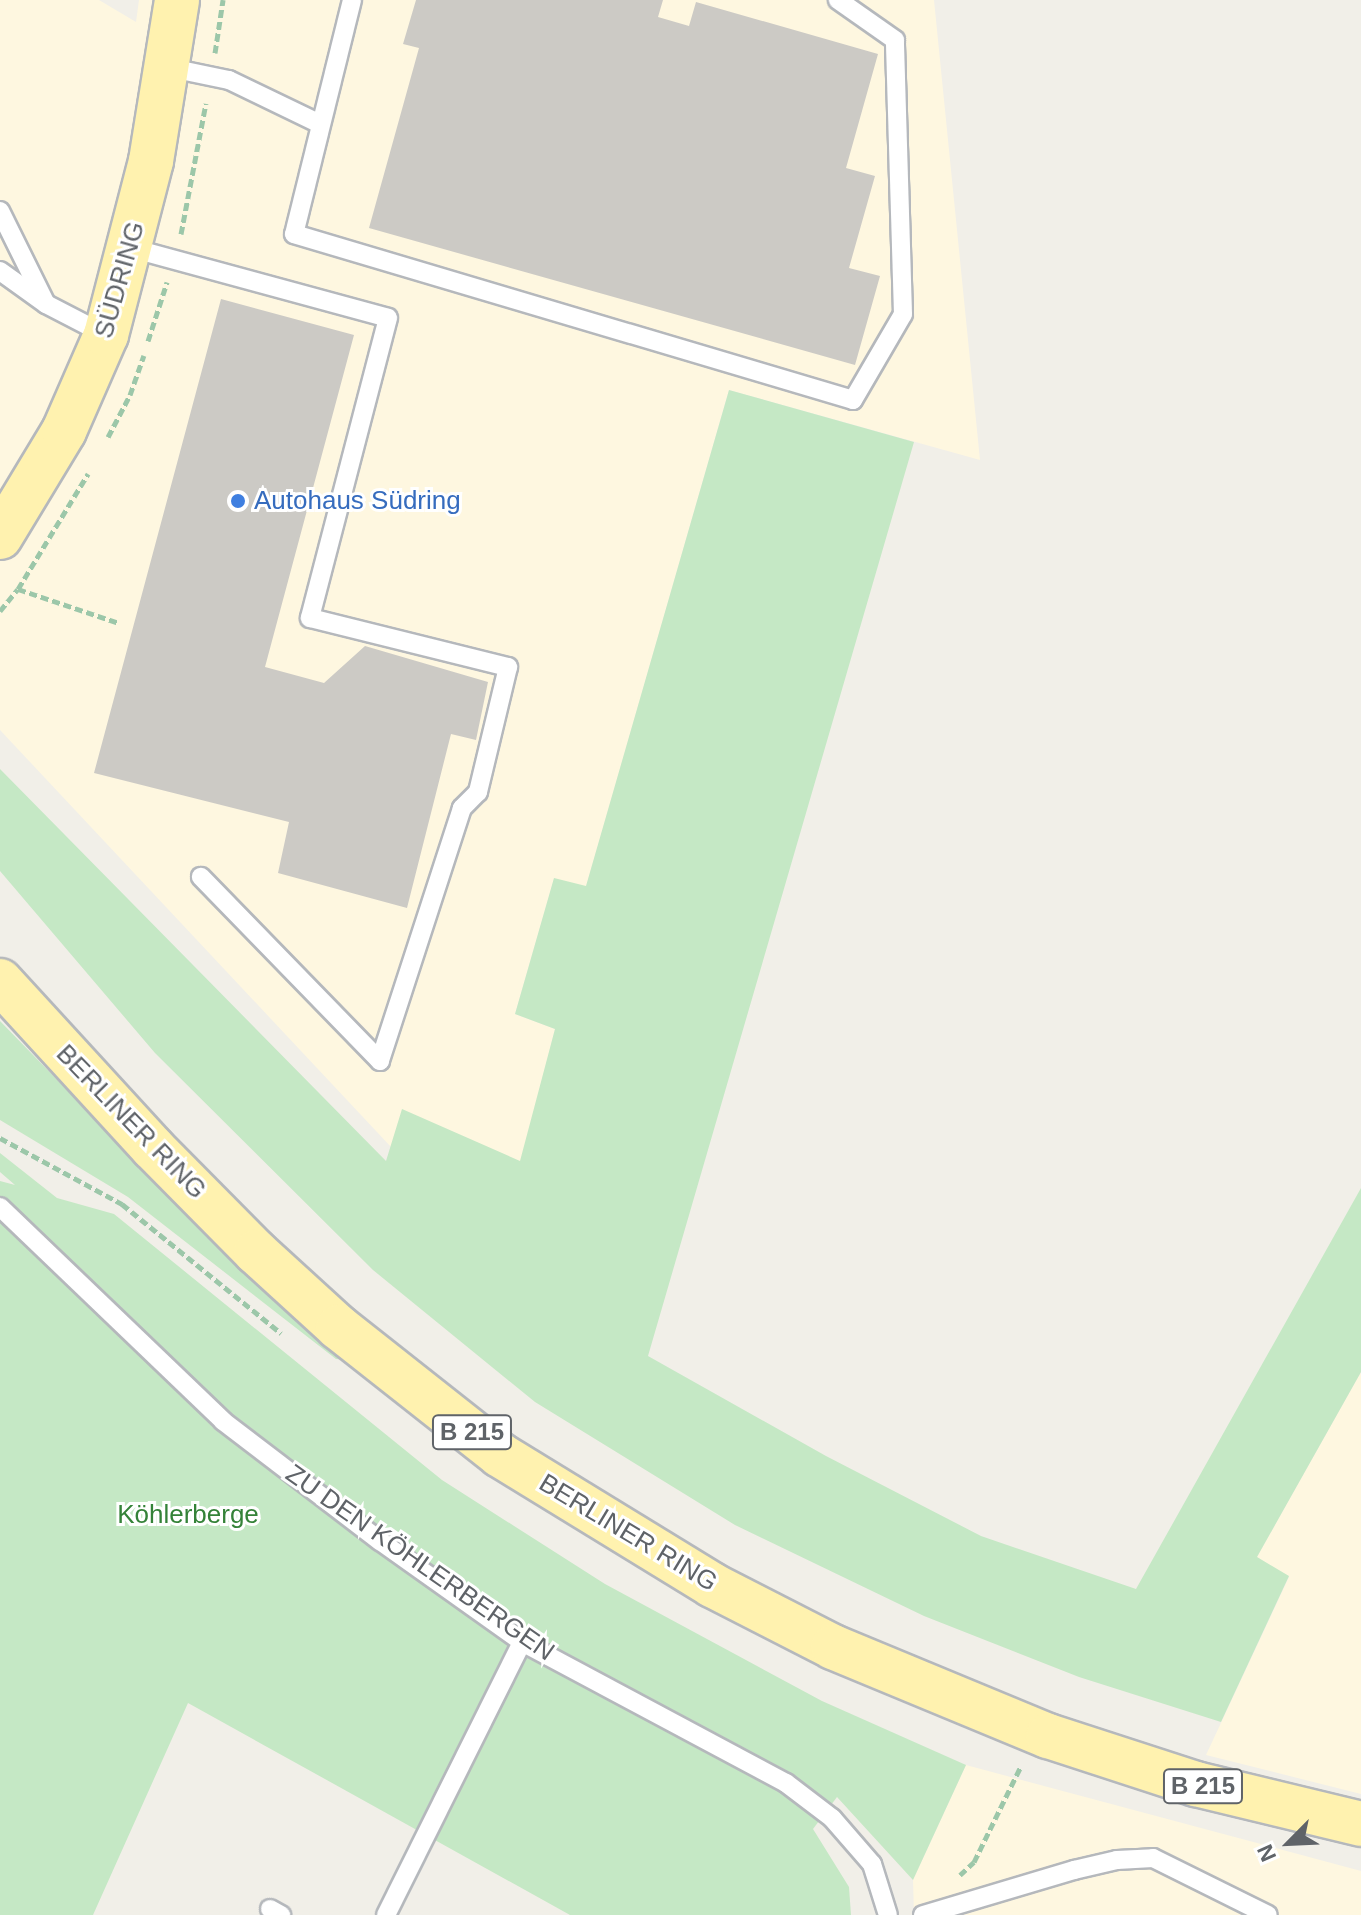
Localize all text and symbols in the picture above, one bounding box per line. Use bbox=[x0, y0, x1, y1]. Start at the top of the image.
street label: SÜDRING bbox=[88, 218, 152, 342]
place label: Autohaus Südring bbox=[254, 485, 461, 517]
marker: Autohaus Südring bbox=[229, 492, 247, 510]
street label: BERLINER RING bbox=[50, 1038, 212, 1206]
road number: B 215 bbox=[430, 1412, 514, 1452]
street label: ZU DEN KÖHLERBERGEN bbox=[280, 1458, 560, 1668]
street label: BERLINER RING bbox=[533, 1468, 723, 1598]
park label: Köhlerberge bbox=[117, 1499, 259, 1531]
road number: B 215 bbox=[1161, 1766, 1245, 1806]
north arrow bbox=[1249, 1803, 1329, 1883]
text: N bbox=[1252, 1841, 1281, 1865]

